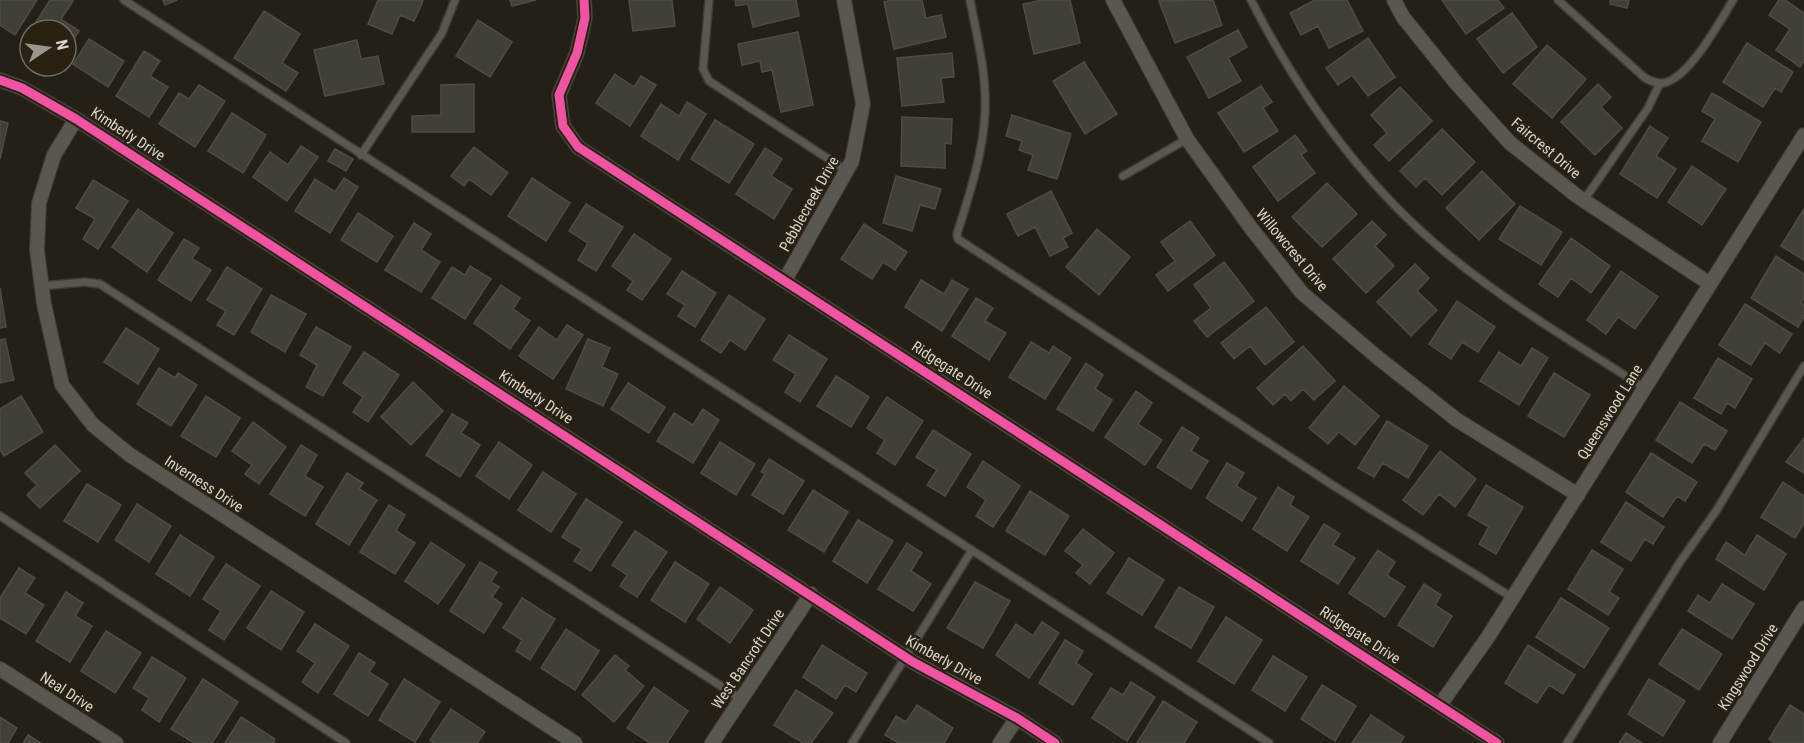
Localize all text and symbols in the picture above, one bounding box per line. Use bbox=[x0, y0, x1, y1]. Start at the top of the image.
north arrow bbox=[18, 18, 78, 78]
text: N bbox=[52, 38, 72, 52]
street label: Kimberly Drive bbox=[87, 103, 169, 165]
street label: Faircrest Drive bbox=[1508, 114, 1584, 182]
street label: Pebblecreek Drive bbox=[775, 153, 843, 255]
street label: Willowcrest Drive bbox=[1252, 205, 1332, 295]
street label: Ridgegate Drive bbox=[908, 337, 996, 403]
street label: Queenswood Lane bbox=[1574, 361, 1646, 463]
street label: Kimberly Drive bbox=[495, 366, 577, 428]
street label: Inverness Drive bbox=[161, 452, 247, 516]
street label: Ridgegate Drive bbox=[1316, 602, 1404, 668]
street label: West Bancroft Drive bbox=[708, 605, 788, 713]
street label: Kingswood Drive bbox=[1714, 620, 1782, 714]
street label: Kimberly Drive bbox=[902, 632, 986, 688]
street label: Neal Drive bbox=[37, 668, 97, 716]

